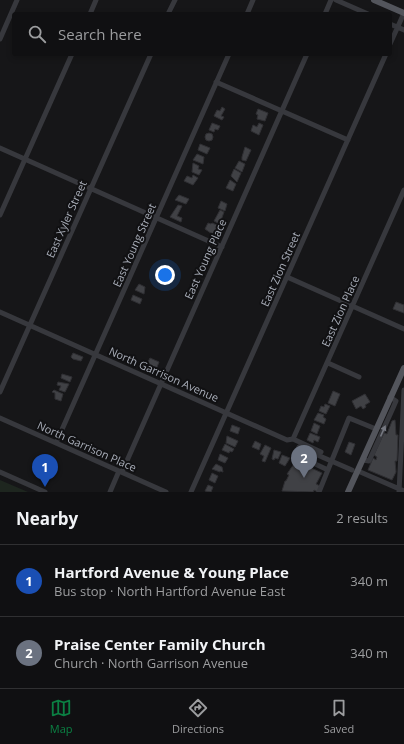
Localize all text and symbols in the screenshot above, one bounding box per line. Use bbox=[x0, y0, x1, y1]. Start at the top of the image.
search box bbox=[12, 12, 392, 56]
icon: search bbox=[26, 23, 48, 45]
text: Search here bbox=[58, 24, 142, 44]
street label: East Xyler Street bbox=[42, 178, 90, 260]
street label: East Young Street bbox=[109, 201, 159, 289]
street label: East Young Place bbox=[181, 217, 229, 301]
street label: East Zion Street bbox=[257, 229, 303, 309]
your location bbox=[155, 265, 175, 285]
street label: East Zion Place bbox=[318, 273, 362, 349]
street label: North Garrison Avenue bbox=[107, 343, 221, 405]
street label: North Garrison Place bbox=[35, 417, 139, 475]
one-way arrow bbox=[380, 425, 386, 437]
pin: 2 bbox=[291, 445, 317, 478]
pin: 1 bbox=[32, 454, 58, 487]
text: Nearby bbox=[16, 507, 78, 530]
text: 2 results bbox=[336, 509, 388, 527]
text: Hartford Avenue & Young Place bbox=[54, 562, 289, 582]
text: 1 bbox=[25, 572, 33, 590]
text: 340 m bbox=[350, 572, 388, 590]
text: Bus stop · North Hartford Avenue East bbox=[54, 582, 285, 600]
text: Praise Center Family Church bbox=[54, 634, 266, 654]
text: 2 bbox=[25, 644, 33, 662]
text: 340 m bbox=[350, 644, 388, 662]
text: Church · North Garrison Avenue bbox=[54, 654, 248, 672]
tab: Map bbox=[50, 697, 73, 736]
tab: Directions bbox=[172, 697, 224, 736]
tab: Saved bbox=[324, 697, 354, 736]

